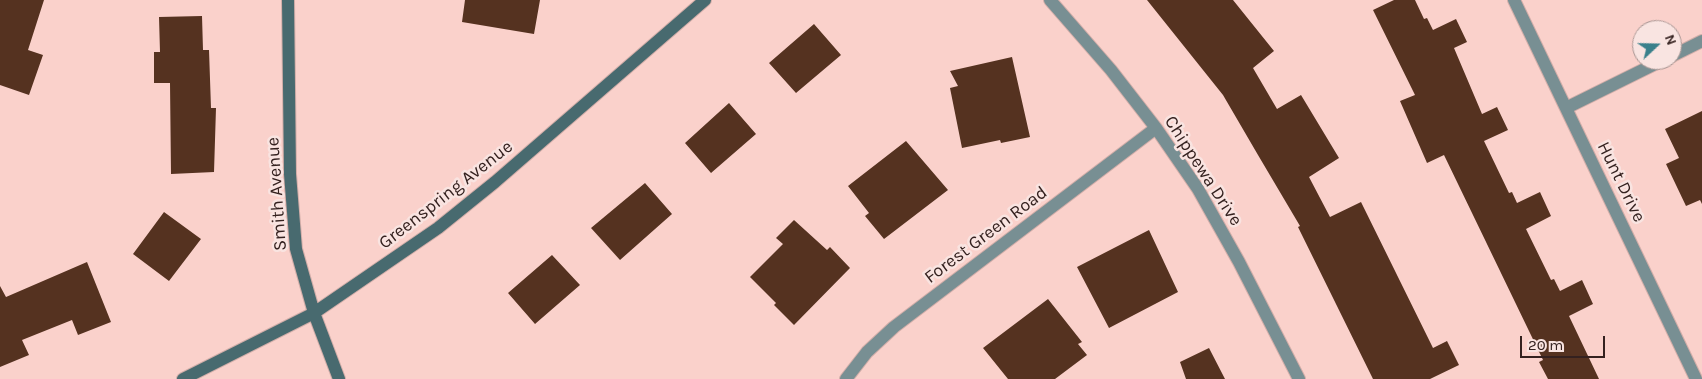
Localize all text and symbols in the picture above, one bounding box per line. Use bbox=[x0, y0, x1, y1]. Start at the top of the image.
north arrow bbox=[1632, 20, 1682, 70]
text: N bbox=[1661, 32, 1680, 48]
street label: Chippewa Drive bbox=[1159, 112, 1247, 230]
street label: Smith Avenue bbox=[262, 136, 292, 252]
street label: Greenspring Avenue bbox=[375, 136, 517, 254]
street label: Hunt Drive bbox=[1592, 138, 1650, 226]
street label: Forest Green Road bbox=[920, 182, 1052, 288]
scale bar bbox=[1522, 326, 1607, 358]
text: 20 m bbox=[1528, 336, 1563, 354]

